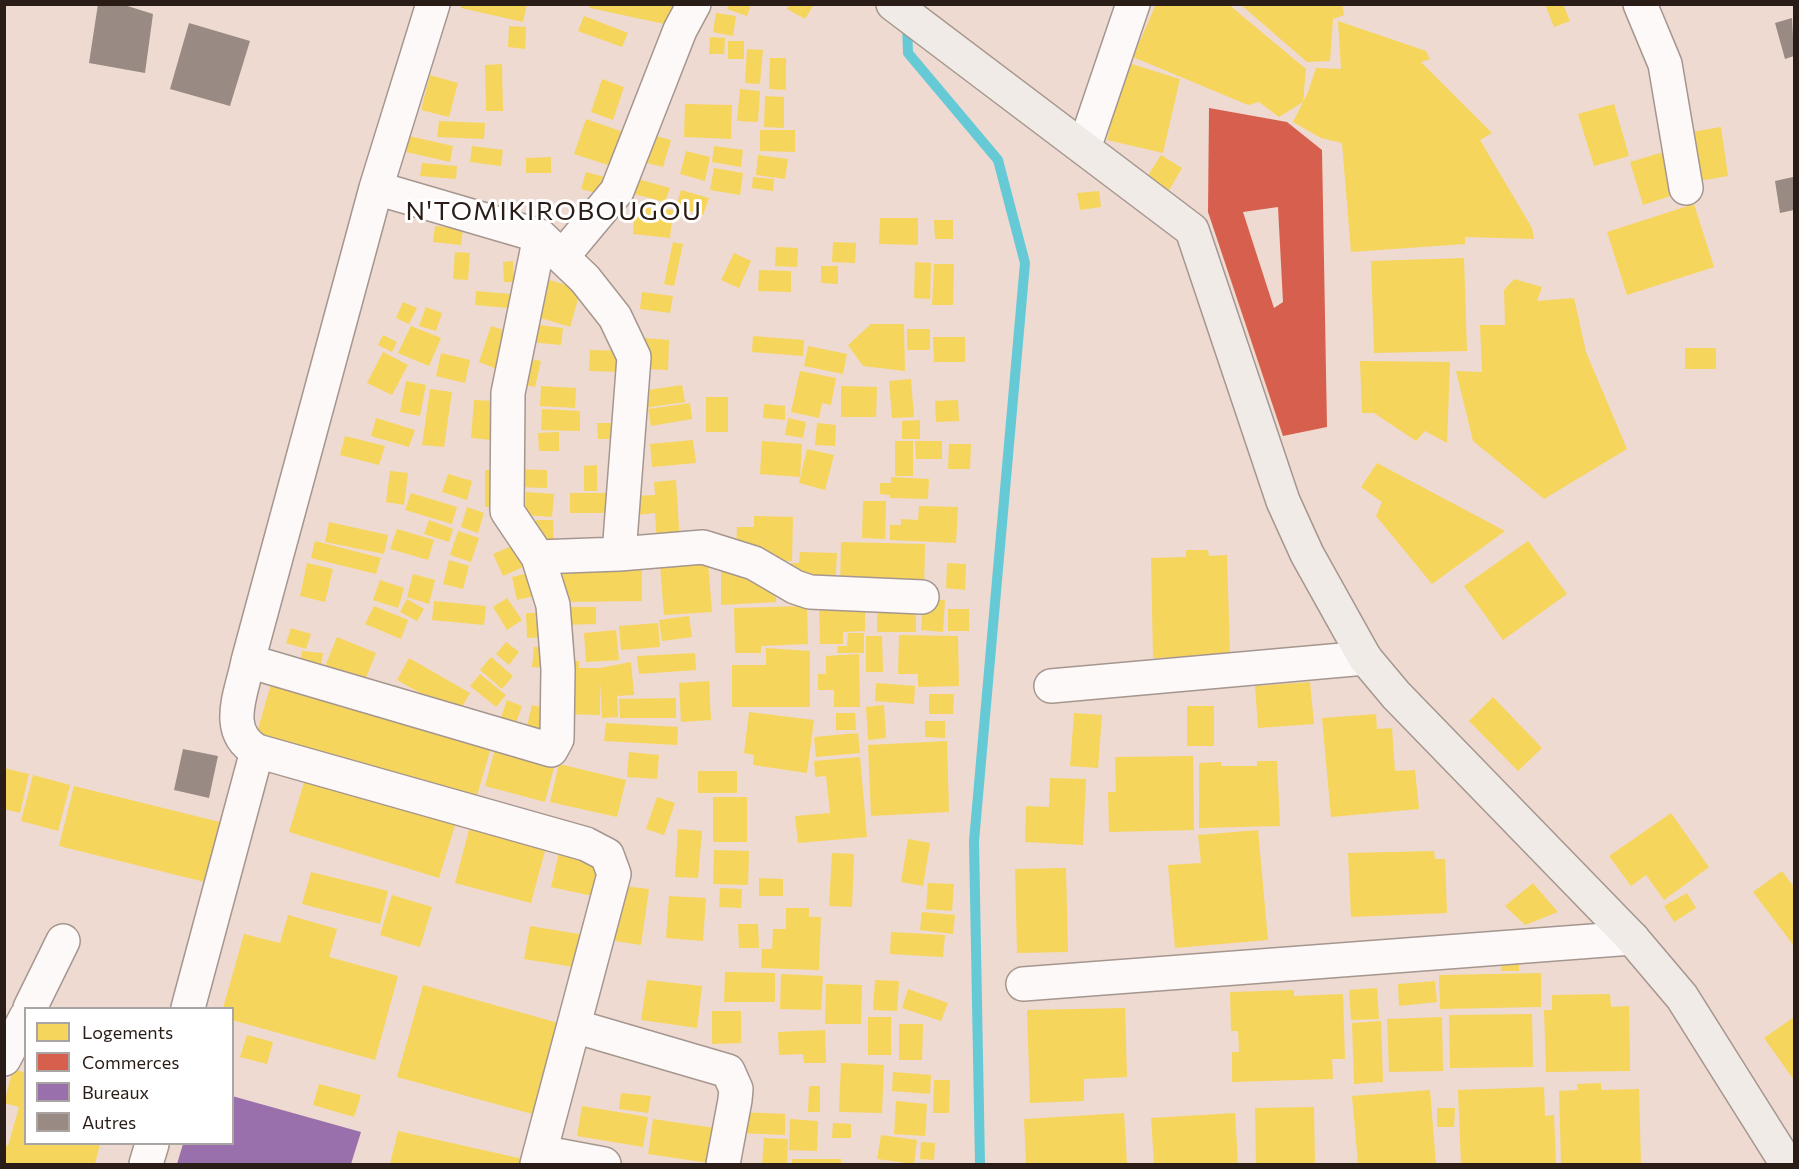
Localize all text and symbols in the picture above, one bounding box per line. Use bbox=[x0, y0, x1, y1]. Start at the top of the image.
district label: N'TOMIKIROBOUGOU bbox=[406, 195, 702, 227]
legend bbox=[24, 1007, 234, 1145]
text: Logements bbox=[82, 1021, 173, 1043]
text: Commerces bbox=[82, 1051, 179, 1073]
text: Bureaux bbox=[82, 1081, 149, 1103]
text: Autres bbox=[82, 1111, 136, 1133]

